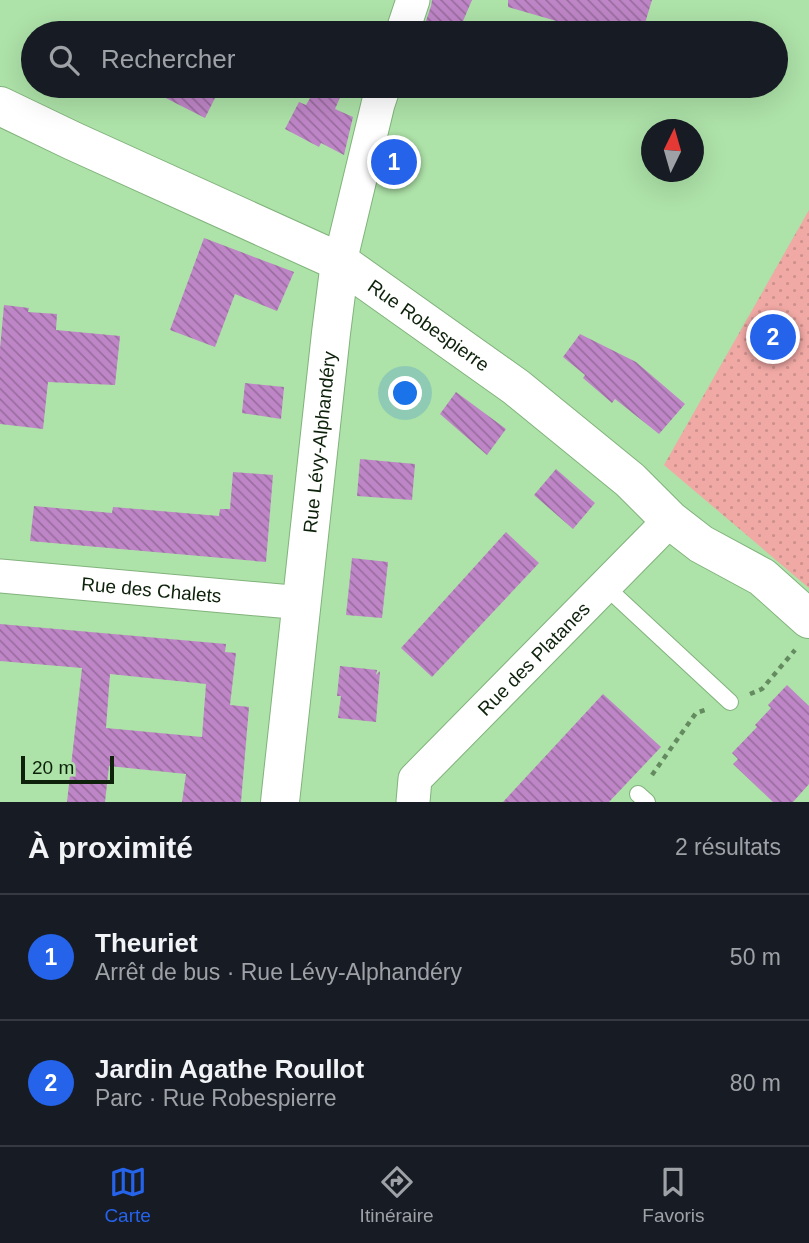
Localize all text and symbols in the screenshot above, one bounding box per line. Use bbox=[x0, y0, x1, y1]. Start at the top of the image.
search box bbox=[21, 21, 788, 98]
icon: search bbox=[45, 41, 83, 79]
text: Rechercher bbox=[101, 44, 235, 74]
north arrow bbox=[641, 119, 704, 182]
pin: 1 bbox=[371, 136, 417, 188]
street label: Rue Robespierre bbox=[364, 275, 493, 376]
pin: 2 bbox=[750, 311, 796, 363]
street label: Rue Lévy-Alphandéry bbox=[299, 350, 340, 534]
your location bbox=[388, 376, 422, 410]
street label: Rue des Chalets bbox=[80, 573, 222, 607]
street label: Rue des Platanes bbox=[474, 598, 594, 720]
scale bar bbox=[21, 753, 114, 785]
text: 20 m bbox=[32, 757, 74, 778]
text: À proximité bbox=[28, 831, 193, 864]
text: 2 résultats bbox=[675, 834, 781, 860]
text: Theuriet bbox=[95, 928, 198, 958]
text: 1 bbox=[45, 944, 57, 970]
text: 50 m bbox=[730, 944, 781, 970]
text: Arrêt de bus · Rue Lévy-Alphandéry bbox=[95, 959, 462, 985]
text: Jardin Agathe Roullot bbox=[95, 1054, 364, 1084]
text: 2 bbox=[45, 1070, 57, 1096]
text: 80 m bbox=[730, 1070, 781, 1096]
text: Parc · Rue Robespierre bbox=[95, 1085, 337, 1111]
tab: Carte bbox=[104, 1163, 151, 1227]
tab: Itinéraire bbox=[360, 1163, 434, 1227]
tab: Favoris bbox=[642, 1163, 705, 1227]

